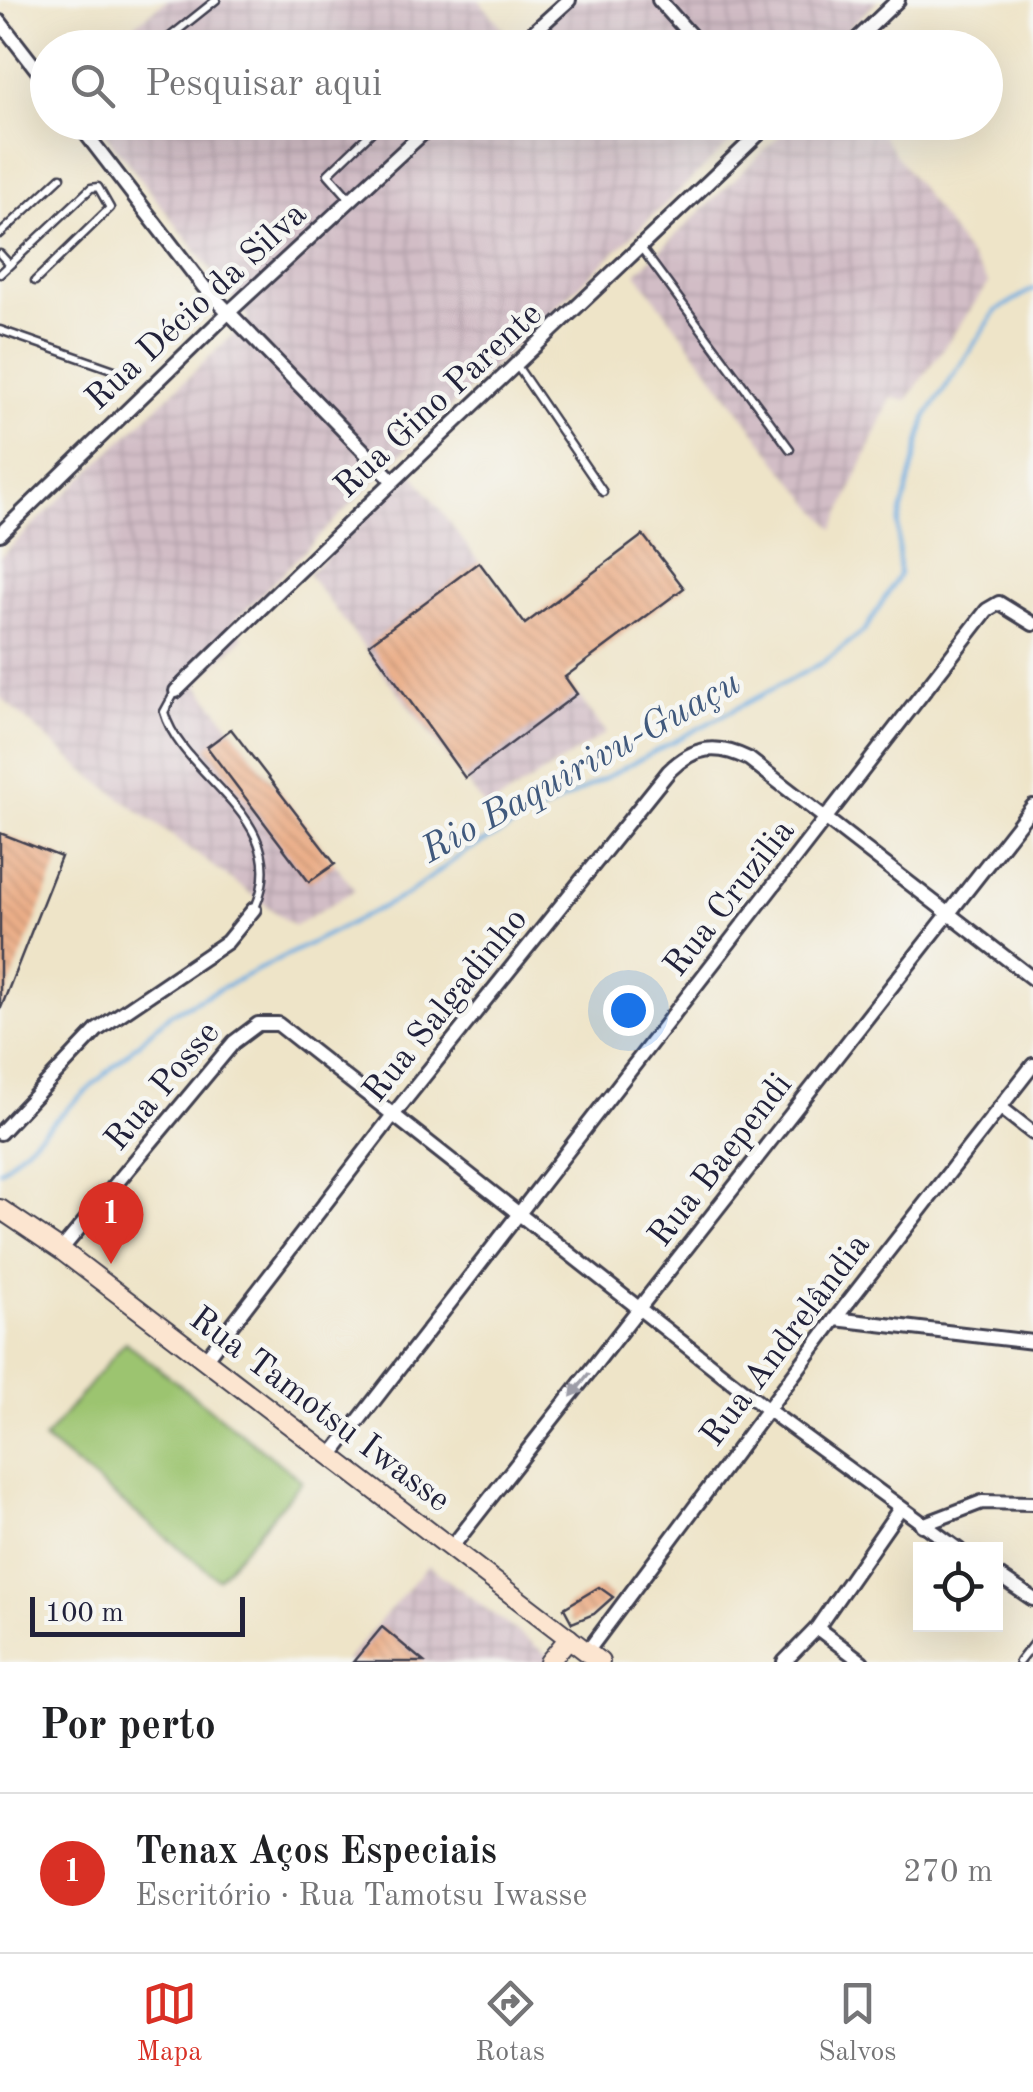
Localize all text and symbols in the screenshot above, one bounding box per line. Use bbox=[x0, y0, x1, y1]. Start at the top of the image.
search box bbox=[30, 30, 1003, 140]
icon: search bbox=[65, 58, 120, 113]
text: Pesquisar aqui bbox=[145, 66, 382, 104]
street label: Rua Décio da Silva bbox=[80, 196, 314, 417]
street label: Rua Gino Parente bbox=[328, 296, 549, 505]
water label: Rio Baquirivu-Guaçu bbox=[415, 664, 747, 872]
street label: Rua Cruzilia bbox=[658, 814, 802, 984]
street label: Rua Salgadinho bbox=[357, 902, 535, 1109]
your location bbox=[603, 985, 654, 1036]
street label: Rua Posse bbox=[99, 1015, 227, 1158]
street label: Rua Baependi bbox=[643, 1067, 799, 1254]
pin: 1 bbox=[78, 1182, 144, 1264]
street label: Rua Andrelândia bbox=[695, 1228, 877, 1453]
street label: Rua Tamotsu Iwasse bbox=[183, 1301, 456, 1519]
one-way arrow bbox=[570, 1373, 591, 1398]
map controls bbox=[913, 1542, 1003, 1632]
button: locate bbox=[913, 1542, 1003, 1632]
scale bar bbox=[30, 1592, 245, 1636]
text: 100 m bbox=[45, 1600, 124, 1628]
text: Por perto bbox=[40, 1706, 216, 1748]
text: Tenax Aços Especiais bbox=[135, 1834, 497, 1872]
text: 1 bbox=[63, 1857, 82, 1889]
text: 270 m bbox=[903, 1857, 993, 1889]
text: Escritório · Rua Tamotsu Iwasse bbox=[135, 1881, 587, 1913]
tab: Mapa bbox=[137, 1976, 202, 2071]
tab: Rotas bbox=[475, 1976, 545, 2071]
tab: Salvos bbox=[818, 1976, 896, 2071]

